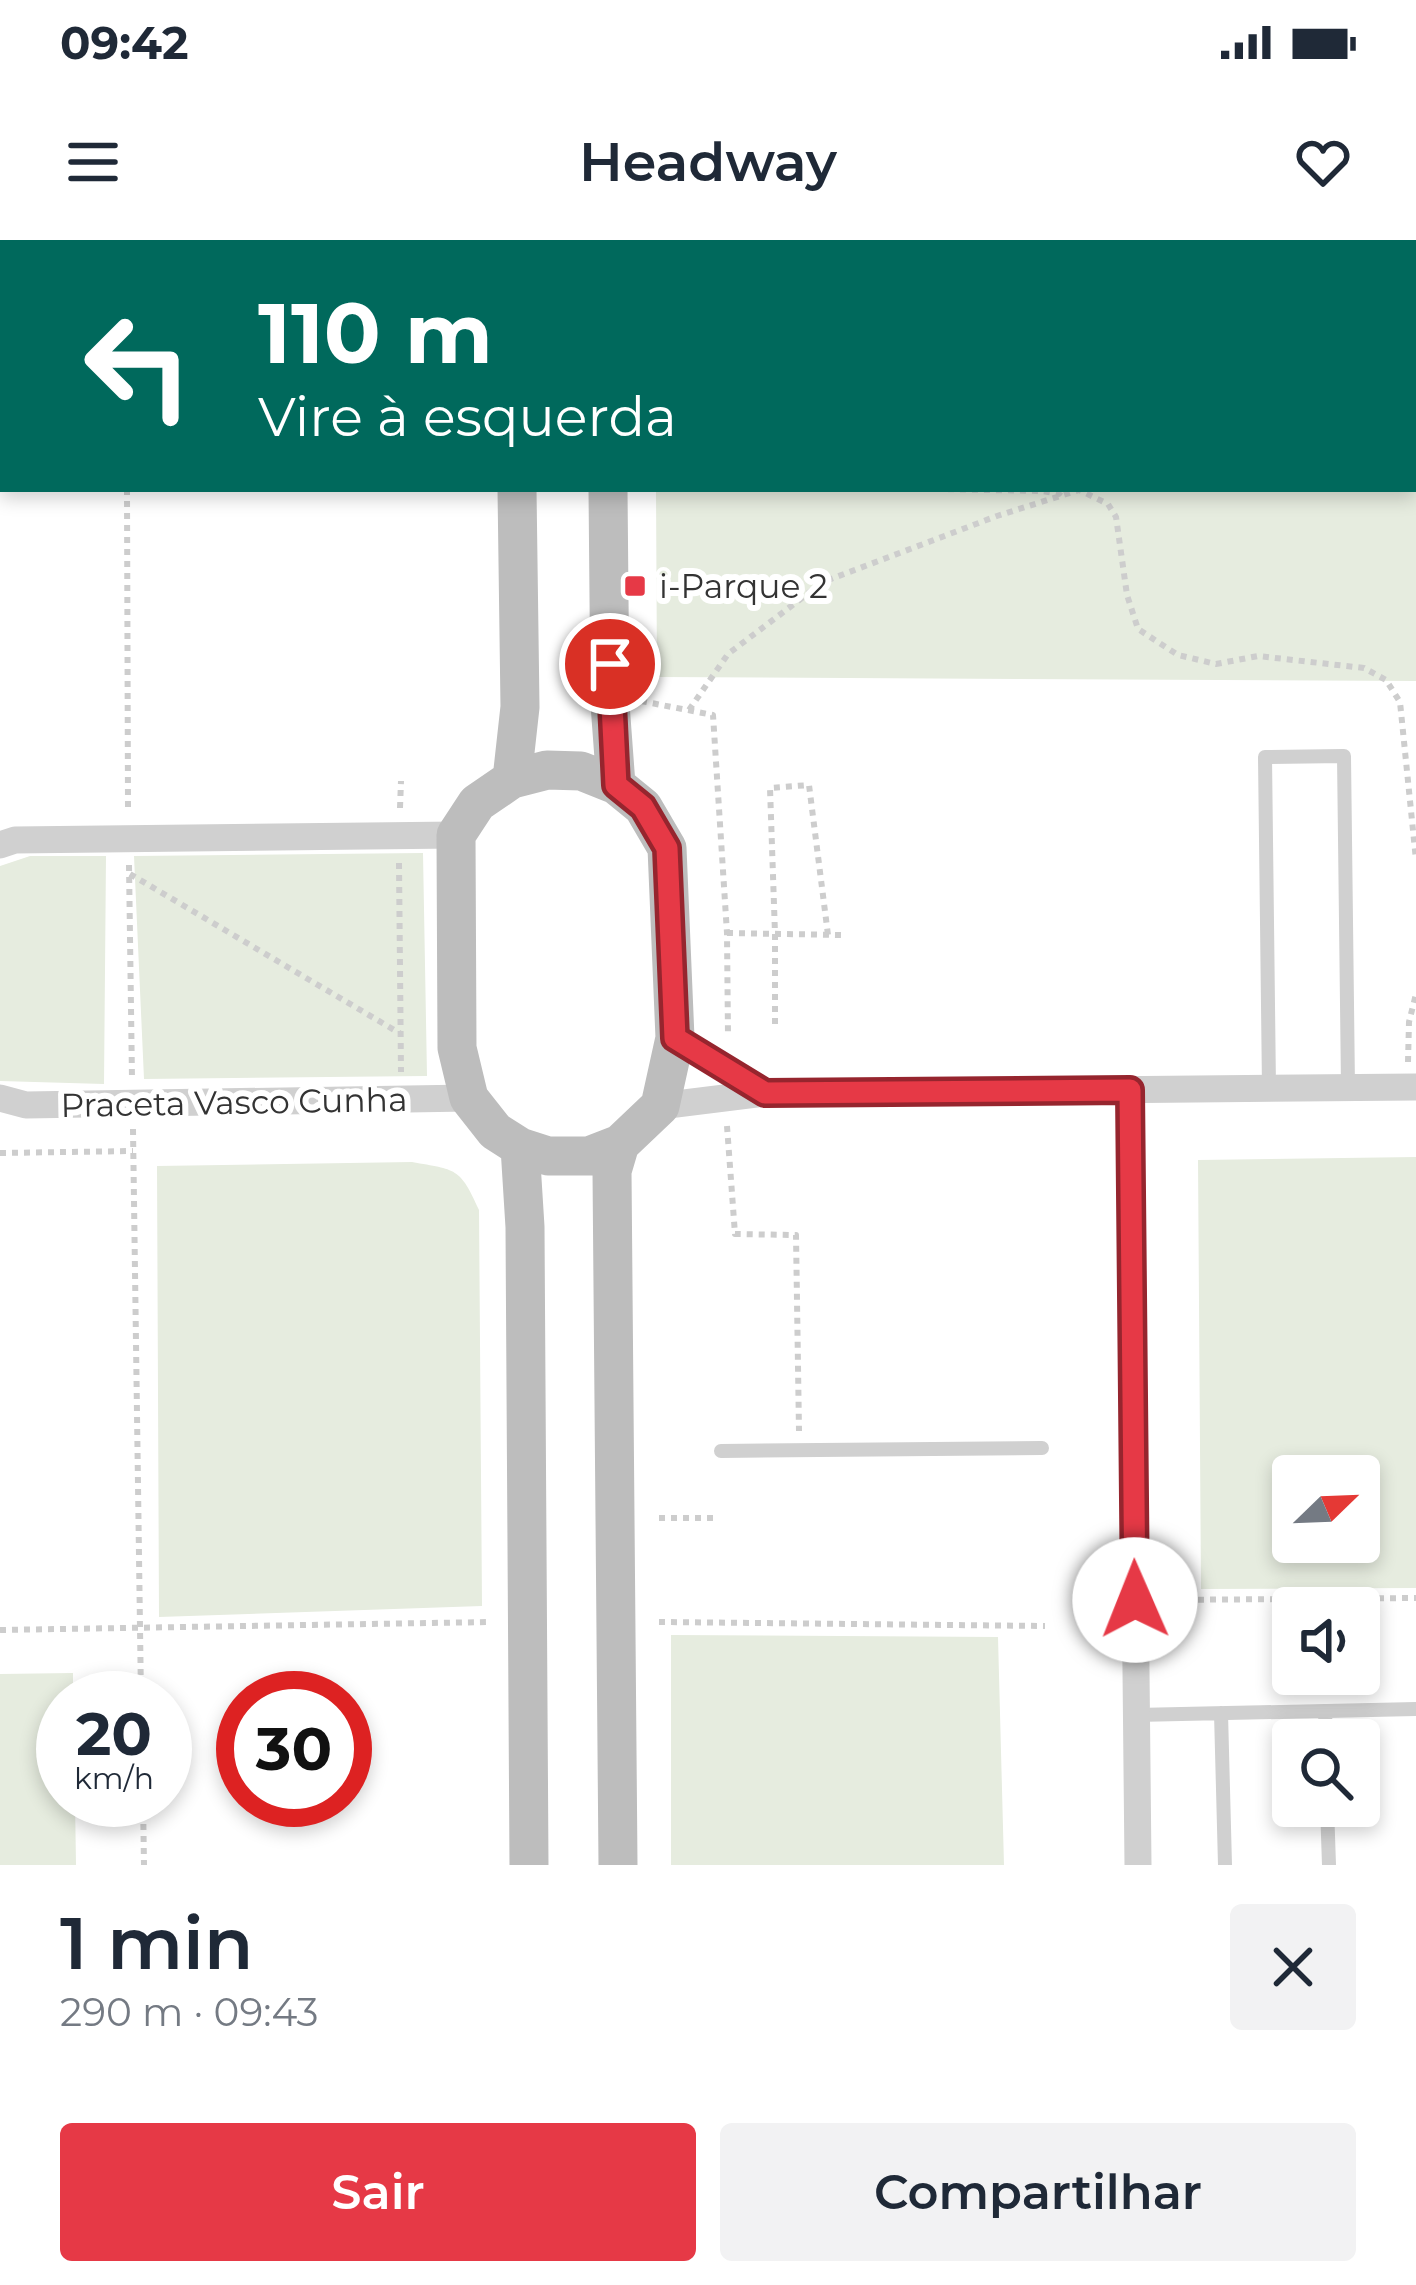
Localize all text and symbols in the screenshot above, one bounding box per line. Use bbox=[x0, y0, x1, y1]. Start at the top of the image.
text: 09:42 bbox=[60, 15, 189, 70]
icon: menu bbox=[60, 129, 126, 195]
text: Headway bbox=[579, 129, 837, 195]
icon: heart bbox=[1290, 129, 1356, 195]
text: 110 m bbox=[258, 282, 493, 384]
icon: left bbox=[60, 288, 216, 444]
text: Vire à esquerda bbox=[258, 384, 677, 450]
place label: i-Parque 2 bbox=[659, 566, 828, 606]
marker: i-Parque 2 bbox=[622, 573, 648, 599]
pin bbox=[559, 613, 661, 715]
icon: arrive bbox=[577, 631, 643, 697]
street label: Praceta Vasco Cunha bbox=[60, 1079, 408, 1125]
north arrow bbox=[1272, 1455, 1380, 1563]
map controls bbox=[1272, 1455, 1380, 1827]
position arrow bbox=[1072, 1537, 1198, 1663]
button: sound bbox=[1272, 1587, 1380, 1695]
speed limit sign: 30 bbox=[216, 1671, 372, 1827]
text: 20 bbox=[76, 1697, 152, 1770]
button: search bbox=[1272, 1719, 1380, 1827]
text: km/h bbox=[74, 1760, 154, 1797]
text: 1 min bbox=[60, 1899, 253, 1987]
button: close bbox=[1230, 1904, 1356, 2030]
text: 290 m · 09:43 bbox=[60, 1988, 319, 2036]
button: Sair bbox=[60, 2123, 696, 2261]
button: Compartilhar bbox=[720, 2123, 1356, 2261]

